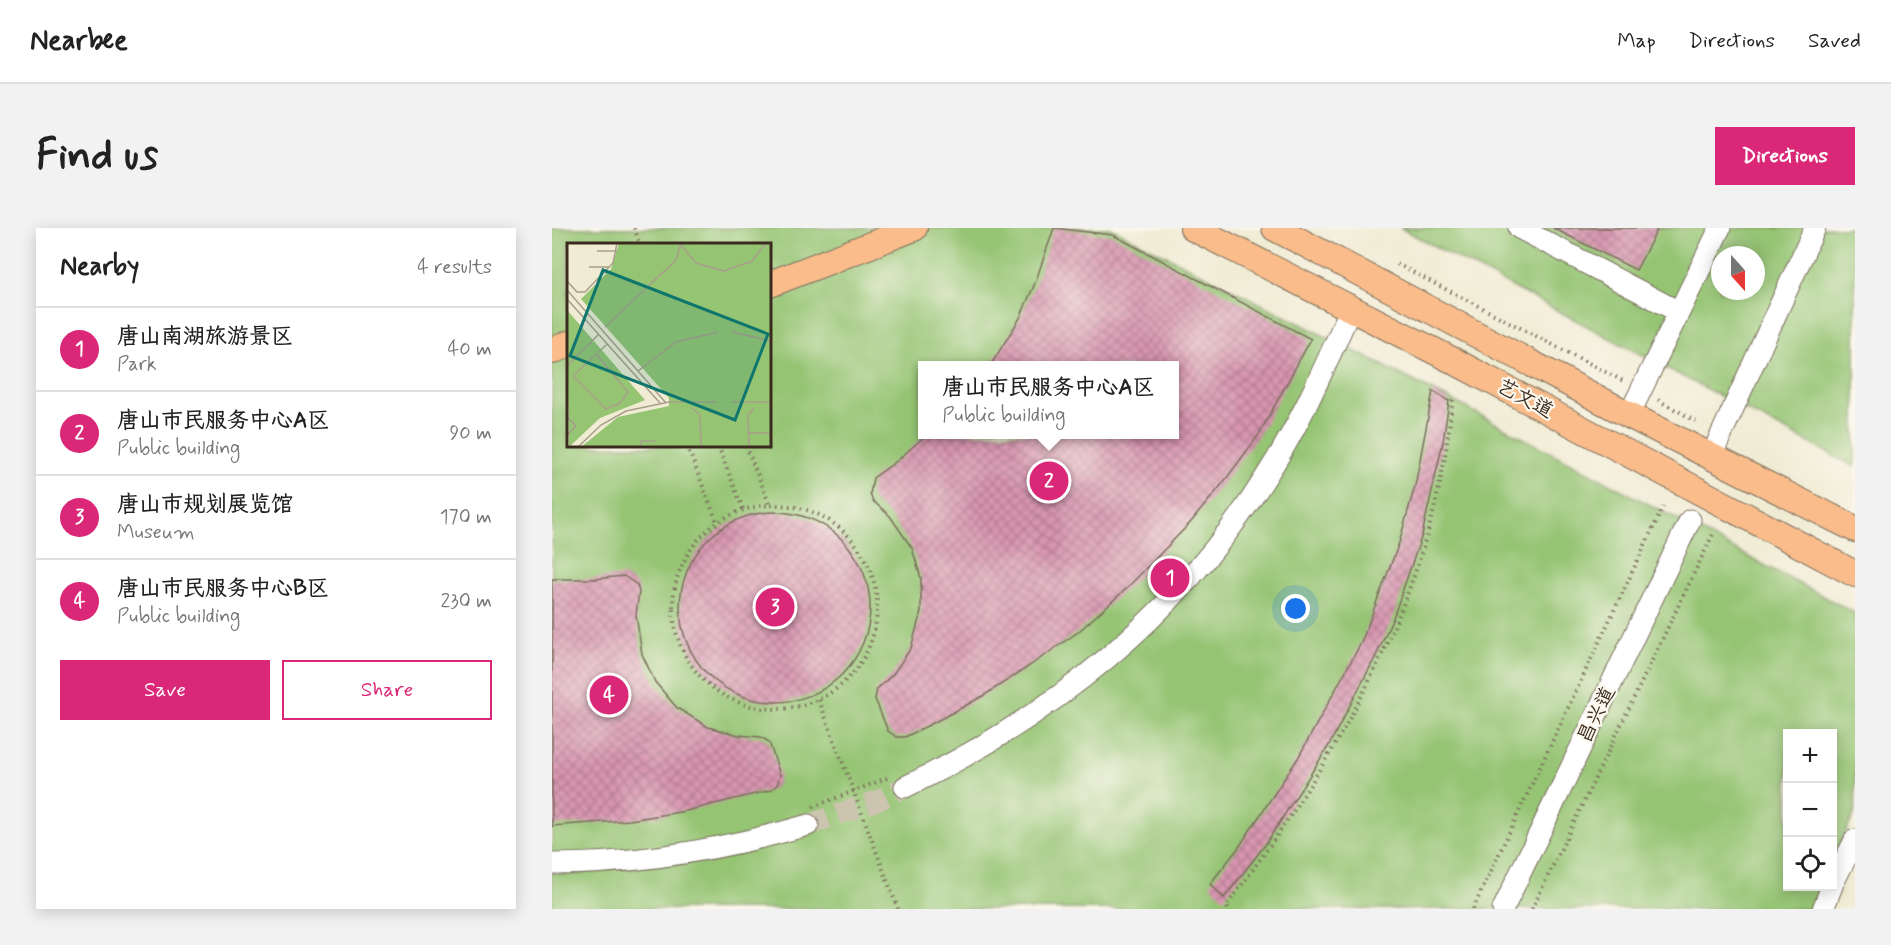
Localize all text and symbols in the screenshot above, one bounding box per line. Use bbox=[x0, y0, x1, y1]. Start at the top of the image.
text: Nearbee bbox=[30, 23, 128, 60]
text: Map bbox=[1617, 27, 1656, 55]
text: Directions bbox=[1689, 27, 1775, 55]
text: Saved bbox=[1808, 27, 1861, 55]
button: Directions bbox=[1715, 127, 1855, 185]
text: Find us bbox=[36, 129, 158, 184]
inset map bbox=[567, 243, 771, 447]
north arrow bbox=[1711, 246, 1765, 300]
text: Nearby bbox=[60, 250, 139, 284]
text: 4 results bbox=[417, 254, 492, 281]
text: 唐山南湖旅游景区 bbox=[117, 323, 293, 351]
text: 1 bbox=[75, 336, 84, 363]
text: 40 m bbox=[448, 336, 492, 363]
text: Park bbox=[117, 351, 157, 378]
popup bbox=[918, 361, 1179, 439]
street label: 艺文道 bbox=[1492, 373, 1558, 425]
text: 唐山市民服务中心A区 bbox=[942, 374, 1155, 402]
text: Public building bbox=[942, 402, 1066, 429]
text: 唐山市民服务中心A区 bbox=[117, 407, 329, 435]
text: 2 bbox=[75, 420, 84, 447]
text: 90 m bbox=[449, 420, 492, 447]
text: Public building bbox=[117, 435, 240, 462]
pin: 2 bbox=[1030, 458, 1068, 504]
text: 唐山市规划展览馆 bbox=[117, 491, 293, 519]
text: 3 bbox=[75, 504, 84, 531]
text: 170 m bbox=[440, 504, 492, 531]
text: Museum bbox=[117, 519, 195, 546]
pin: 1 bbox=[1150, 556, 1190, 600]
text: 唐山市民服务中心B区 bbox=[117, 575, 329, 603]
pin: 3 bbox=[756, 584, 794, 629]
text: 4 bbox=[74, 588, 85, 615]
text: 230 m bbox=[440, 588, 492, 615]
your location bbox=[1281, 594, 1310, 623]
text: Public building bbox=[117, 603, 240, 630]
button: Save bbox=[60, 660, 270, 720]
button: Share bbox=[282, 660, 492, 720]
pin: 4 bbox=[590, 672, 628, 718]
street label: 昌兴道 bbox=[1572, 682, 1622, 748]
map controls bbox=[1783, 729, 1837, 891]
button: + bbox=[1783, 729, 1837, 783]
button: − bbox=[1783, 783, 1837, 837]
button: locate bbox=[1783, 837, 1837, 891]

